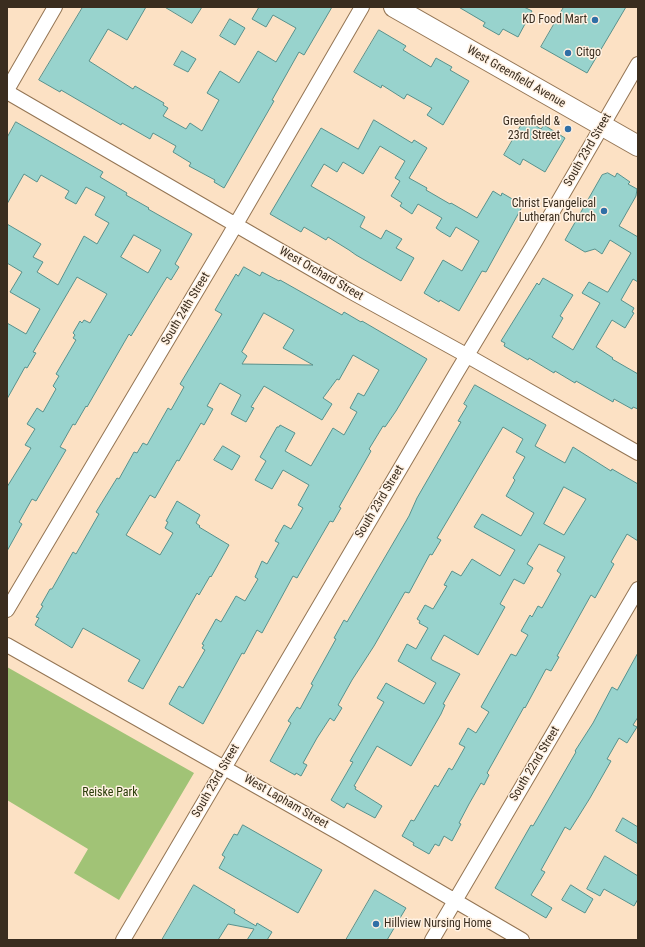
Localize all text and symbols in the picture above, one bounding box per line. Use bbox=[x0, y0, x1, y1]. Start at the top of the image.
place label: KD Food Mart bbox=[522, 13, 587, 27]
marker: KD Food Mart bbox=[590, 15, 600, 25]
street label: West Greenfield Avenue bbox=[464, 43, 568, 111]
place label: Citgo bbox=[576, 46, 601, 60]
marker: Citgo bbox=[563, 48, 573, 58]
street label: South 23rd Street bbox=[561, 111, 615, 189]
place label: Greenfield & 23rd Street bbox=[503, 115, 560, 143]
marker: Greenfield & 23rd Street bbox=[563, 124, 573, 134]
place label: Christ Evangelical Lutheran Church bbox=[512, 197, 596, 225]
marker: Christ Evangelical Lutheran Church bbox=[599, 206, 609, 216]
street label: West Orchard Street bbox=[276, 244, 366, 304]
street label: South 24th Street bbox=[159, 270, 213, 348]
street label: South 23rd Street bbox=[353, 463, 407, 541]
street label: South 22nd Street bbox=[507, 724, 563, 804]
street label: South 23rd Street bbox=[189, 742, 243, 820]
street label: West Lapham Street bbox=[241, 772, 331, 832]
park label: Reiske Park bbox=[82, 786, 138, 800]
place label: Hillview Nursing Home bbox=[384, 917, 491, 931]
marker: Hillview Nursing Home bbox=[371, 919, 381, 929]

